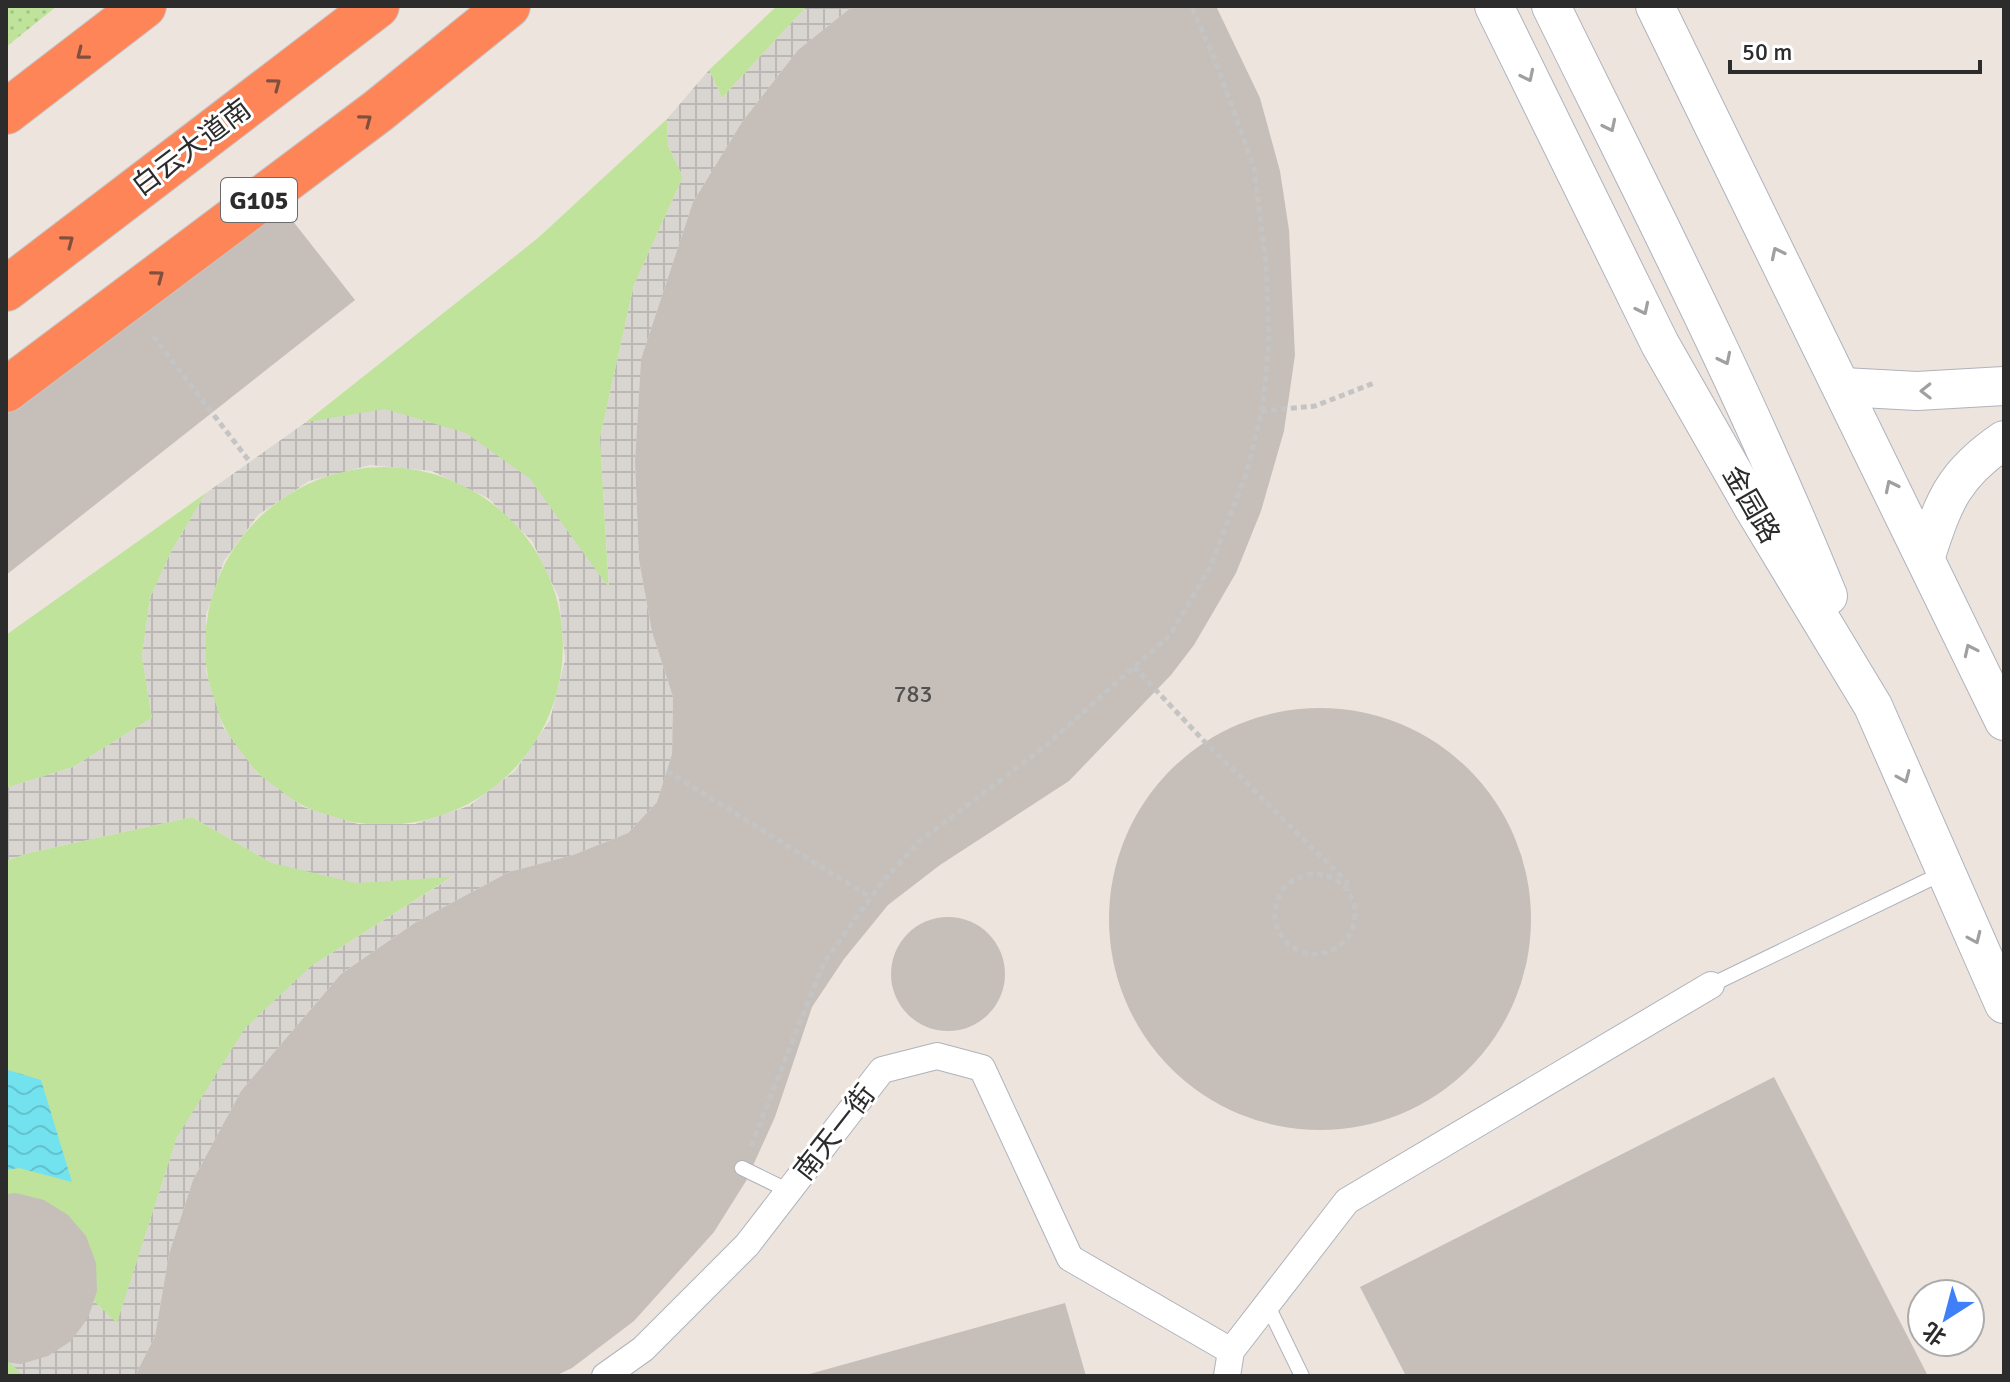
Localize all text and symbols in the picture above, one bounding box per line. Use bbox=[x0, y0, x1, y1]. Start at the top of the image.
scale bar bbox=[1730, 24, 1980, 74]
text: 50 m bbox=[1742, 37, 1792, 67]
one-way arrow bbox=[76, 44, 91, 58]
one-way arrow bbox=[1518, 68, 1534, 82]
one-way arrow bbox=[266, 79, 281, 93]
street label: 白云大道南 bbox=[125, 92, 258, 204]
one-way arrow bbox=[357, 115, 372, 129]
one-way arrow bbox=[1600, 118, 1616, 133]
road number: G105 bbox=[221, 178, 297, 222]
one-way arrow bbox=[59, 237, 74, 251]
one-way arrow bbox=[1771, 246, 1786, 261]
one-way arrow bbox=[149, 271, 164, 285]
one-way arrow bbox=[1633, 301, 1649, 316]
one-way arrow bbox=[1715, 351, 1731, 366]
one-way arrow bbox=[1919, 382, 1932, 399]
street label: 金园路 bbox=[1715, 460, 1787, 549]
one-way arrow bbox=[1885, 479, 1901, 494]
one-way arrow bbox=[1964, 644, 1980, 658]
house number: 783 bbox=[894, 679, 932, 709]
one-way arrow bbox=[1895, 769, 1911, 783]
one-way arrow bbox=[1965, 930, 1981, 944]
street label: 南天一街 bbox=[787, 1078, 883, 1187]
north arrow bbox=[1906, 1278, 1986, 1358]
text: 北 bbox=[1918, 1316, 1951, 1351]

